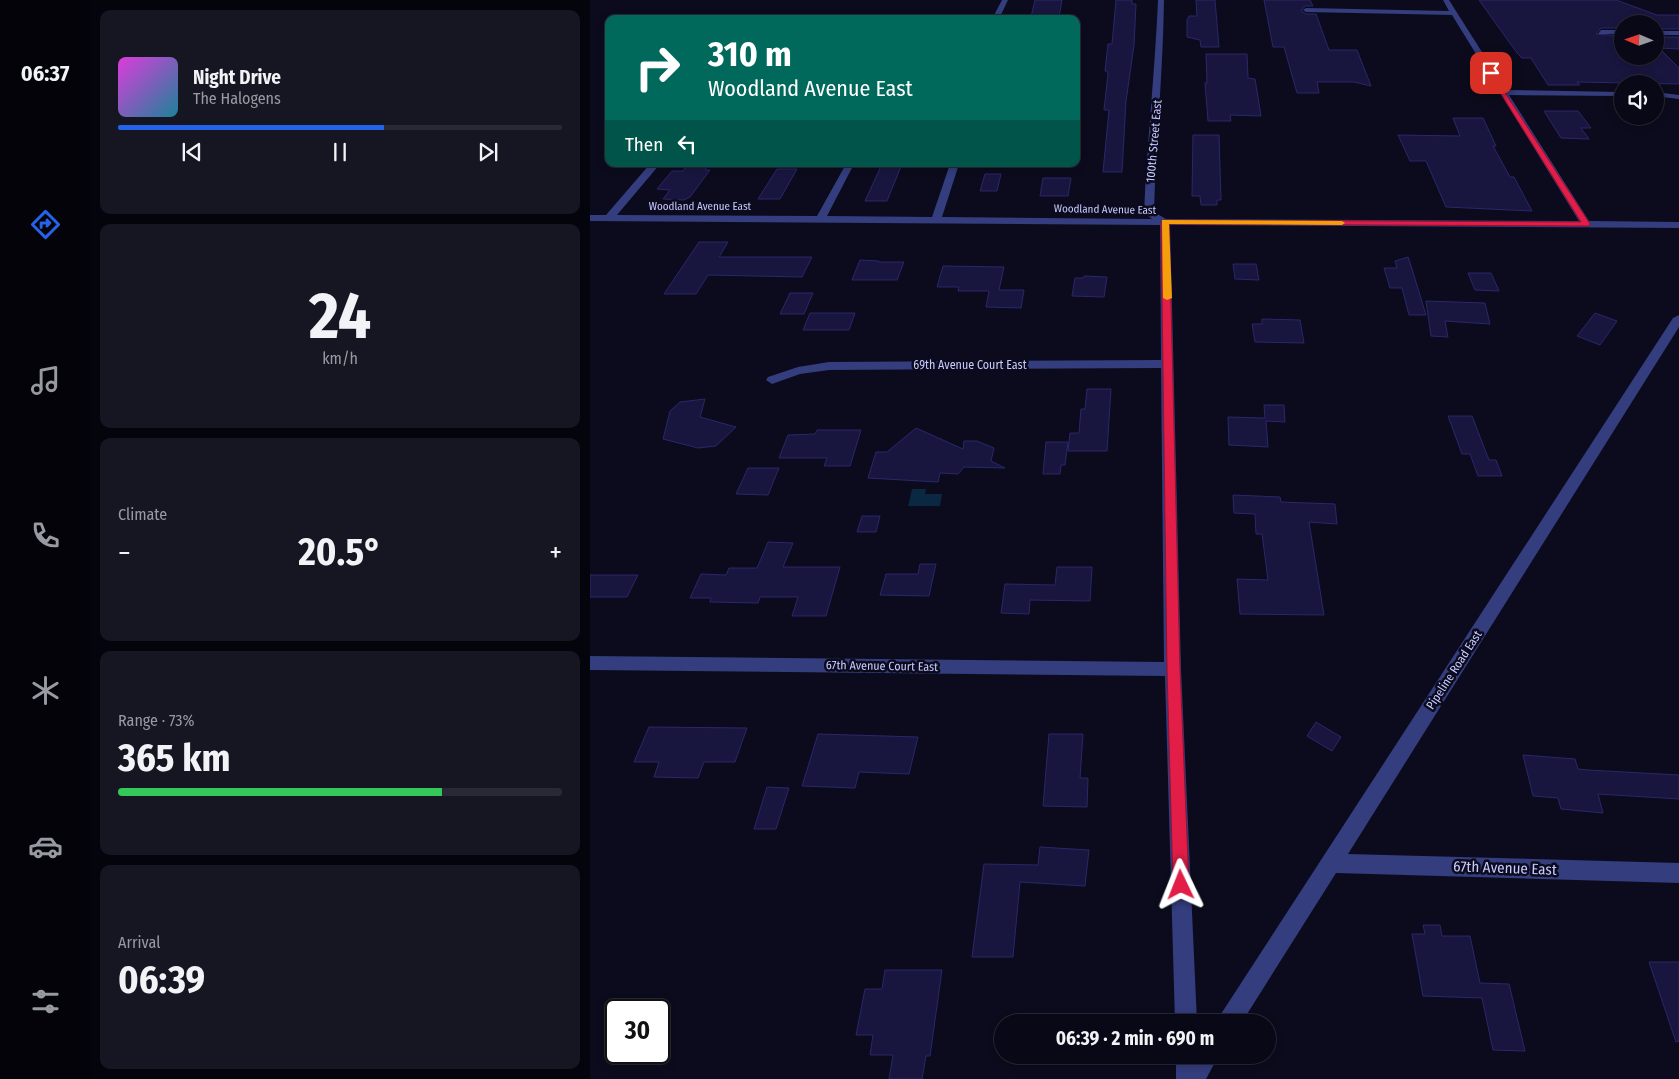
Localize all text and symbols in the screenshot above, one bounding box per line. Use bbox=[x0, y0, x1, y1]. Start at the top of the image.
north arrow bbox=[1614, 15, 1664, 65]
map controls bbox=[1614, 15, 1664, 125]
text: 310 m bbox=[708, 33, 792, 75]
icon: right bbox=[625, 35, 690, 100]
pin bbox=[1470, 52, 1512, 94]
icon: arrive bbox=[1477, 59, 1505, 87]
text: 06:37 bbox=[21, 60, 69, 87]
text: Night Drive bbox=[193, 66, 281, 89]
text: Woodland Avenue East bbox=[708, 75, 913, 102]
button: sound bbox=[1614, 75, 1664, 125]
text: The Halogens bbox=[193, 89, 281, 108]
street label: 100th Street East bbox=[1143, 99, 1165, 183]
icon: left bbox=[673, 130, 701, 158]
text: Then bbox=[625, 133, 663, 156]
icon: previous bbox=[178, 138, 206, 166]
icon: pause bbox=[326, 138, 354, 166]
icon: next bbox=[474, 138, 502, 166]
street label: Woodland Avenue East bbox=[649, 200, 752, 213]
street label: Woodland Avenue East bbox=[1054, 202, 1157, 217]
icon: directions bbox=[28, 207, 63, 242]
text: 24 bbox=[309, 277, 371, 355]
text: km/h bbox=[322, 349, 358, 368]
street label: 69th Avenue Court East bbox=[913, 358, 1027, 372]
icon: music bbox=[28, 363, 63, 398]
text: Climate bbox=[118, 505, 167, 524]
icon: phone bbox=[28, 518, 63, 553]
text: 20.5° bbox=[298, 529, 382, 575]
text: − bbox=[118, 536, 131, 569]
text: + bbox=[549, 536, 562, 569]
street label: Pipeline Road East bbox=[1423, 628, 1485, 712]
street label: 67th Avenue Court East bbox=[826, 658, 938, 674]
icon: climate bbox=[28, 673, 63, 708]
text: Range · 73% bbox=[118, 711, 194, 730]
text: 365 km bbox=[118, 735, 231, 781]
icon: car bbox=[28, 829, 63, 864]
street label: 67th Avenue East bbox=[1453, 857, 1557, 879]
position arrow bbox=[1154, 858, 1206, 910]
text: Arrival bbox=[118, 933, 160, 952]
text: 06:39 bbox=[118, 957, 205, 1003]
icon: filters bbox=[28, 984, 63, 1019]
speed limit sign: 30 bbox=[605, 999, 670, 1064]
text: 06:39 · 2 min · 690 m bbox=[1056, 1027, 1214, 1050]

